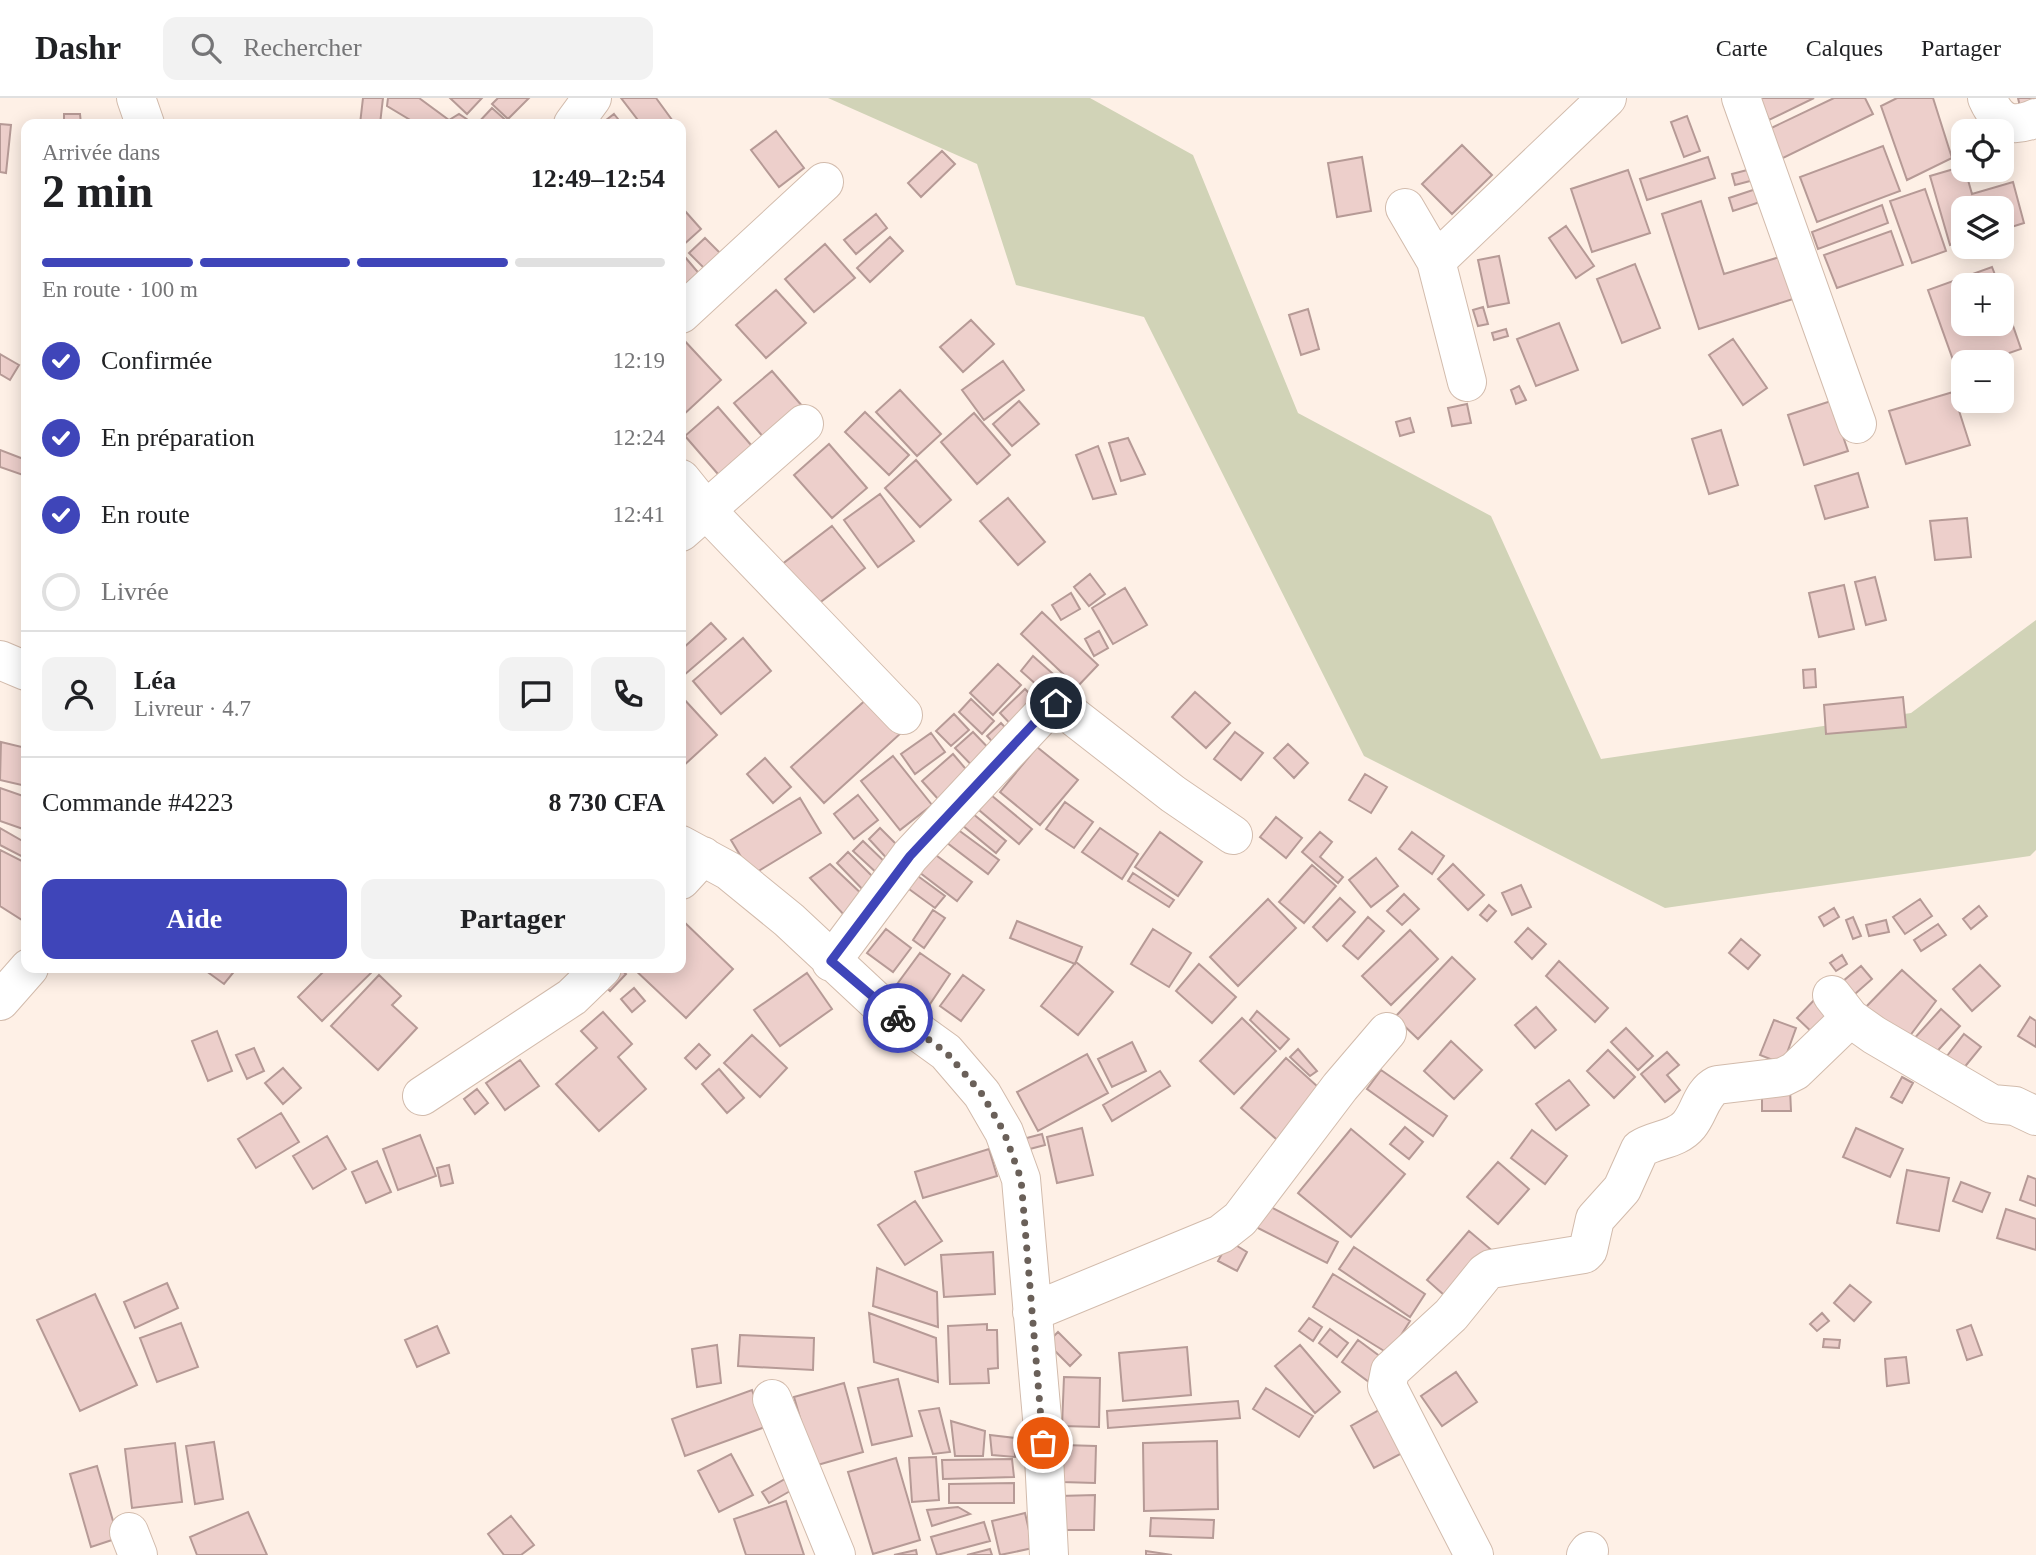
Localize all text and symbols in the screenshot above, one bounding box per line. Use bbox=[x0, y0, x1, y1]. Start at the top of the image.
search box bbox=[163, 17, 653, 80]
icon: search bbox=[187, 29, 225, 67]
text: Dashr bbox=[35, 30, 121, 66]
text: Rechercher bbox=[243, 33, 362, 62]
text: Carte bbox=[1716, 35, 1768, 61]
text: Calques bbox=[1806, 35, 1883, 61]
text: Partager bbox=[1921, 35, 2001, 61]
map controls bbox=[1951, 119, 2014, 413]
button: locate bbox=[1951, 119, 2014, 182]
text: Arrivée dans bbox=[42, 140, 160, 165]
text: 12:49–12:54 bbox=[531, 164, 665, 193]
text: 2 min bbox=[42, 166, 153, 217]
button: layers bbox=[1951, 196, 2014, 259]
button: + bbox=[1951, 273, 2014, 336]
text: En route · 100 m bbox=[42, 277, 198, 302]
icon: check bbox=[42, 342, 80, 380]
text: Confirmée bbox=[101, 346, 212, 375]
text: 12:19 bbox=[613, 348, 665, 373]
button: − bbox=[1951, 350, 2014, 413]
icon: check bbox=[42, 419, 80, 457]
text: En préparation bbox=[101, 423, 255, 452]
text: 12:24 bbox=[613, 425, 665, 450]
icon: check bbox=[42, 496, 80, 534]
text: En route bbox=[101, 500, 190, 529]
text: 12:41 bbox=[613, 502, 665, 527]
text: Livrée bbox=[101, 577, 169, 606]
button: person bbox=[42, 657, 116, 731]
button: chat bbox=[499, 657, 573, 731]
button: phone bbox=[591, 657, 665, 731]
text: Léa bbox=[134, 666, 176, 695]
pin bbox=[1026, 673, 1086, 733]
icon: home bbox=[1037, 684, 1075, 722]
text: Livreur · 4.7 bbox=[134, 696, 251, 721]
text: Commande #4223 bbox=[42, 788, 233, 817]
text: 8 730 CFA bbox=[548, 788, 665, 817]
button: Aide bbox=[42, 879, 347, 959]
button: Partager bbox=[361, 879, 665, 959]
courier bbox=[863, 983, 933, 1053]
icon: bike bbox=[879, 999, 917, 1037]
pin bbox=[1013, 1413, 1073, 1473]
icon: bag bbox=[1024, 1424, 1062, 1462]

